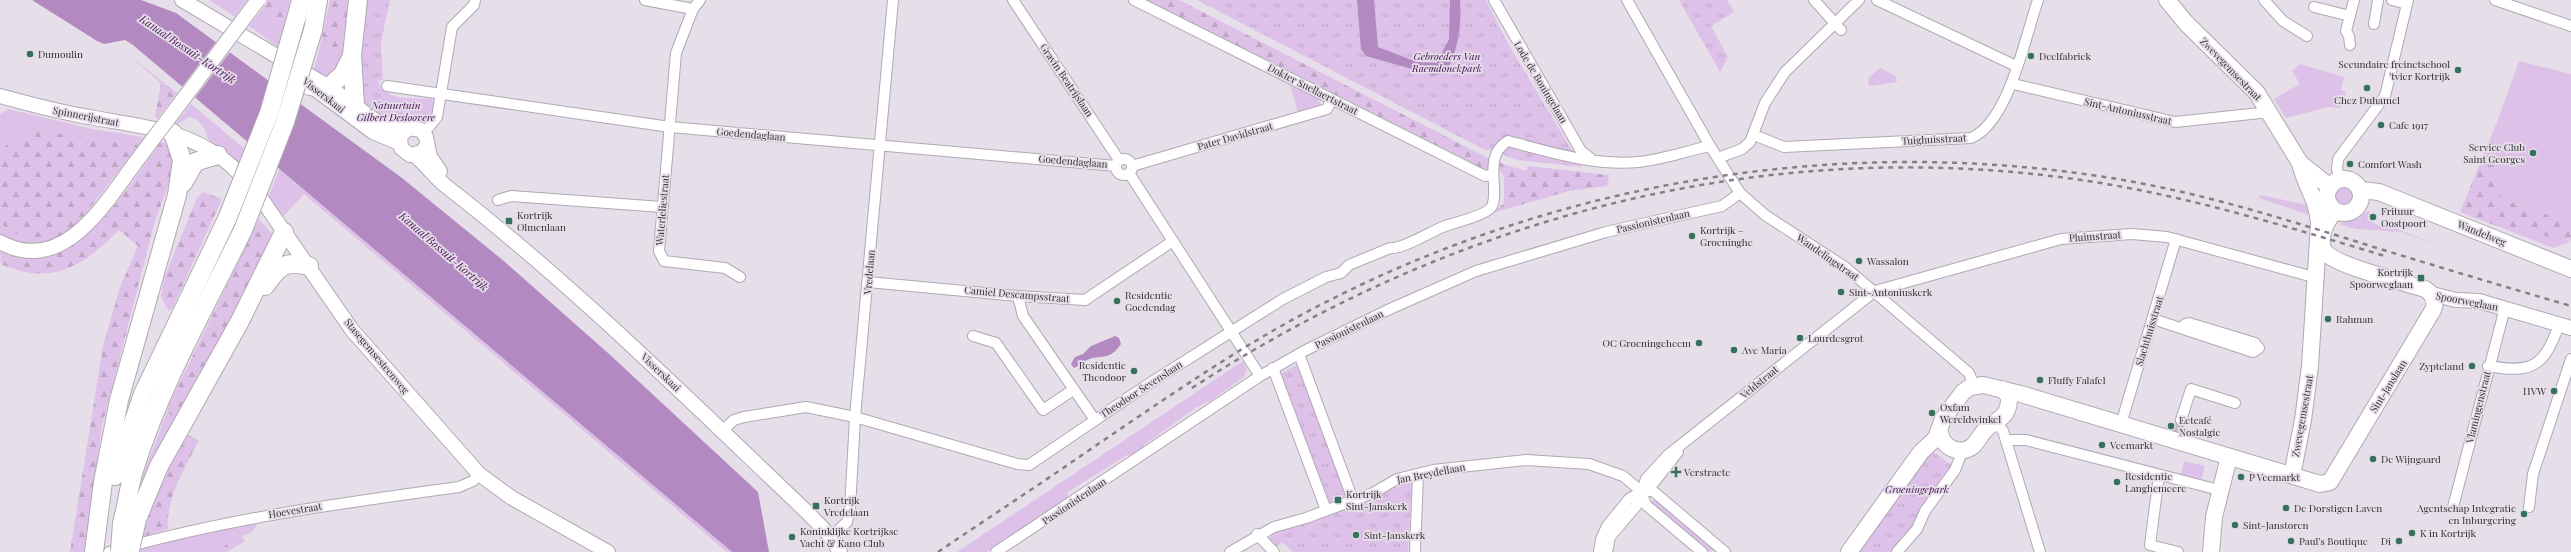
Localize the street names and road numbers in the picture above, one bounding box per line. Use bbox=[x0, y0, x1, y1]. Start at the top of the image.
street label: Zwevegemsestraat bbox=[2197, 34, 2265, 104]
street label: Lode de Boningelaan bbox=[1511, 38, 1571, 126]
street label: Gravin Beatrijslaan bbox=[1037, 41, 1097, 120]
street label: Dokter Snellaertstraat bbox=[1265, 60, 1361, 118]
street label: Visserskaai bbox=[299, 73, 348, 116]
street label: Sint-Antoniusstraat bbox=[2083, 94, 2174, 128]
street label: Spinnerijstraat bbox=[52, 103, 121, 129]
street label: Pater Davidstraat bbox=[1196, 118, 1275, 153]
street label: Goedendaglaan bbox=[716, 124, 786, 144]
street label: Tuighuisstraat bbox=[1901, 130, 1967, 148]
street label: Goedendaglaan bbox=[1038, 151, 1108, 171]
street label: Waterleliestraat bbox=[652, 174, 672, 247]
street label: Passionistenlaan bbox=[1615, 206, 1691, 236]
street label: Wandelweg bbox=[2455, 217, 2509, 249]
street label: Pluimstraat bbox=[2068, 227, 2122, 245]
street label: Wandelingstraat bbox=[1793, 230, 1862, 284]
street label: Vredelaan bbox=[860, 249, 878, 296]
street label: Camiel Descampsstraat bbox=[964, 282, 1071, 306]
street label: Spoorweglaan bbox=[2435, 288, 2499, 314]
street label: Slachthuisstraat bbox=[2132, 294, 2166, 368]
street label: Passionistenlaan bbox=[1312, 306, 1386, 352]
street label: Stasegemsesteenweg bbox=[341, 315, 413, 397]
street label: Visserskaai bbox=[637, 349, 684, 395]
street label: Theodoor Sevenslaan bbox=[1097, 357, 1185, 421]
street label: Sint-Janslaan bbox=[2366, 357, 2410, 415]
street label: Veldstraat bbox=[1736, 362, 1781, 402]
street label: Vlamingenstraat bbox=[2462, 369, 2494, 446]
street label: Zwevegemsestraat bbox=[2288, 374, 2316, 458]
street label: Jan Breydellaan bbox=[1395, 460, 1466, 487]
street label: Passionistenlaan bbox=[1039, 474, 1109, 528]
street label: Hoevestraat bbox=[267, 499, 323, 521]

